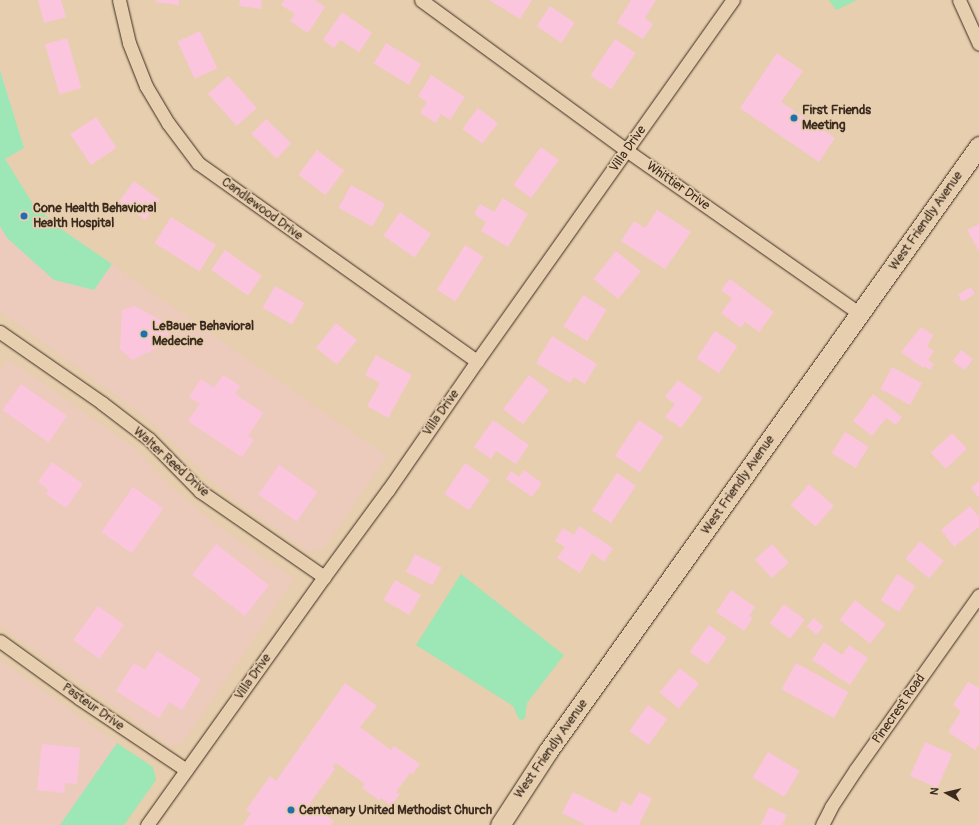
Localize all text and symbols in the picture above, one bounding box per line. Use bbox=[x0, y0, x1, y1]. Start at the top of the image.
place label: First Friends Meeting bbox=[802, 103, 871, 134]
marker: First Friends Meeting bbox=[789, 113, 799, 123]
street label: Villa Drive bbox=[606, 123, 650, 175]
street label: Whittier Drive bbox=[643, 158, 713, 214]
street label: West Friendly Avenue bbox=[886, 168, 966, 274]
street label: Candlewood Drive bbox=[218, 174, 306, 244]
place label: Cone Health Behavioral Health Hospital bbox=[33, 201, 157, 232]
marker: Cone Health Behavioral Health Hospital bbox=[18, 210, 30, 222]
place label: LeBauer Behavioral Medecine bbox=[152, 319, 254, 350]
marker: LeBauer Behavioral Medecine bbox=[139, 329, 149, 339]
street label: Villa Drive bbox=[419, 387, 463, 439]
street label: Walter Reed Drive bbox=[130, 424, 212, 500]
street label: West Friendly Avenue bbox=[698, 432, 778, 538]
street label: Villa Drive bbox=[231, 651, 275, 703]
street label: Pinecrest Road bbox=[869, 671, 929, 747]
street label: Pasteur Drive bbox=[59, 680, 127, 734]
street label: West Friendly Avenue bbox=[511, 696, 591, 802]
north arrow bbox=[927, 773, 967, 813]
text: N bbox=[928, 787, 942, 796]
place label: Centenary United Methodist Church bbox=[299, 802, 492, 818]
marker: Centenary United Methodist Church bbox=[286, 805, 296, 815]

